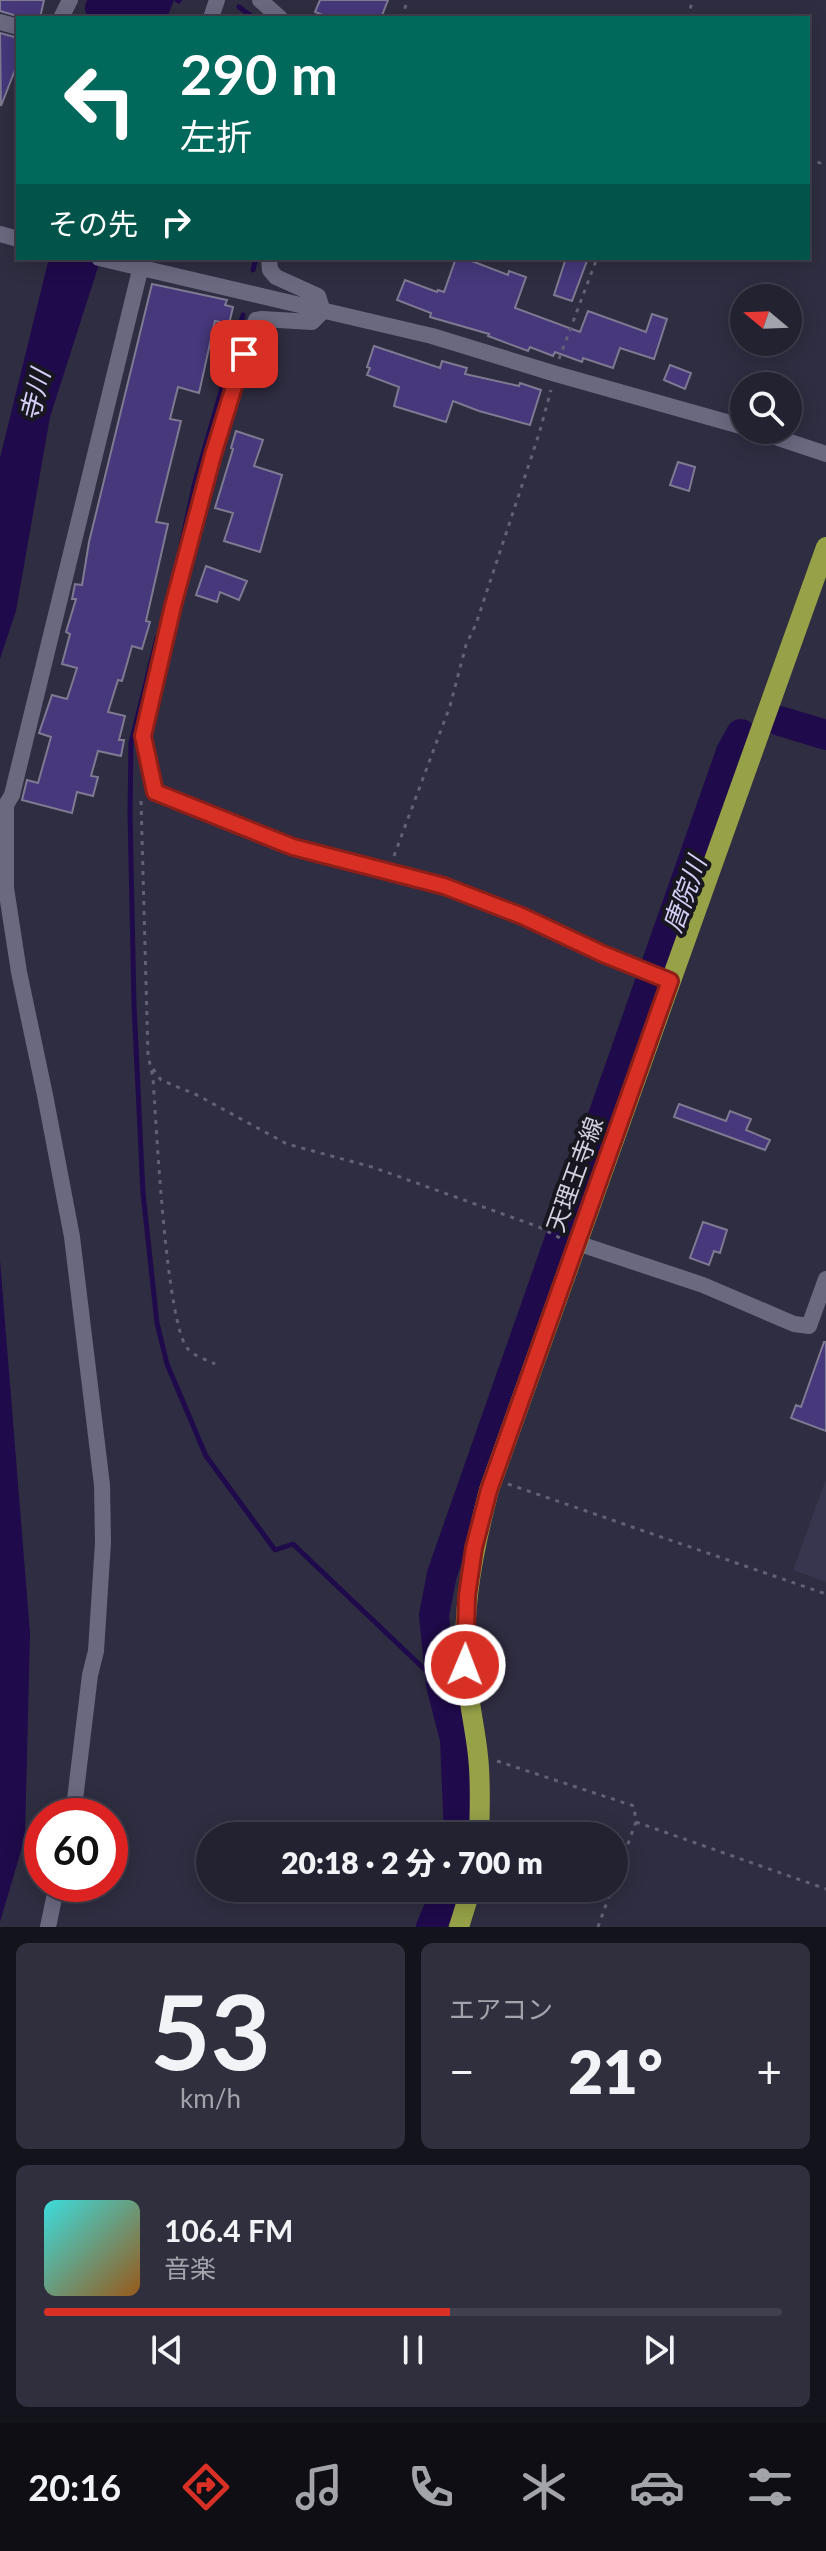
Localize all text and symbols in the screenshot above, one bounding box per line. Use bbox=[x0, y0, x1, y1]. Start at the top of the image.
text: 290 m bbox=[180, 40, 338, 107]
icon: left bbox=[48, 48, 152, 152]
text: 左折 bbox=[180, 114, 252, 158]
icon: right bbox=[154, 200, 198, 244]
text: その先 bbox=[48, 205, 138, 241]
north arrow bbox=[730, 284, 802, 356]
map controls bbox=[730, 284, 802, 444]
pin bbox=[210, 320, 278, 388]
icon: arrive bbox=[222, 332, 266, 376]
water label: 寺川 bbox=[12, 363, 57, 424]
button: search bbox=[730, 372, 802, 444]
water label: 唐院川 bbox=[656, 849, 713, 936]
street label: 天理王寺線 bbox=[540, 1113, 608, 1235]
position arrow bbox=[423, 1623, 507, 1707]
speed limit sign: 60 bbox=[24, 1798, 128, 1902]
text: 20:18 · 2 分 · 700 m bbox=[281, 1844, 543, 1880]
text: 53 bbox=[150, 1967, 271, 2092]
text: エアコン bbox=[449, 1993, 553, 2025]
text: 21° bbox=[568, 2035, 663, 2107]
text: − bbox=[449, 2045, 475, 2097]
text: + bbox=[756, 2045, 782, 2097]
text: km/h bbox=[180, 2082, 241, 2114]
text: 106.4 FM bbox=[164, 2212, 293, 2248]
text: 音楽 bbox=[164, 2252, 216, 2284]
icon: previous bbox=[145, 2328, 189, 2372]
icon: pause bbox=[391, 2328, 435, 2372]
icon: next bbox=[637, 2328, 681, 2372]
icon: directions bbox=[178, 2459, 234, 2515]
icon: music bbox=[291, 2459, 347, 2515]
icon: phone bbox=[403, 2459, 459, 2515]
icon: climate bbox=[516, 2459, 572, 2515]
icon: car bbox=[629, 2459, 685, 2515]
icon: filters bbox=[742, 2459, 798, 2515]
text: 20:16 bbox=[28, 2465, 121, 2509]

